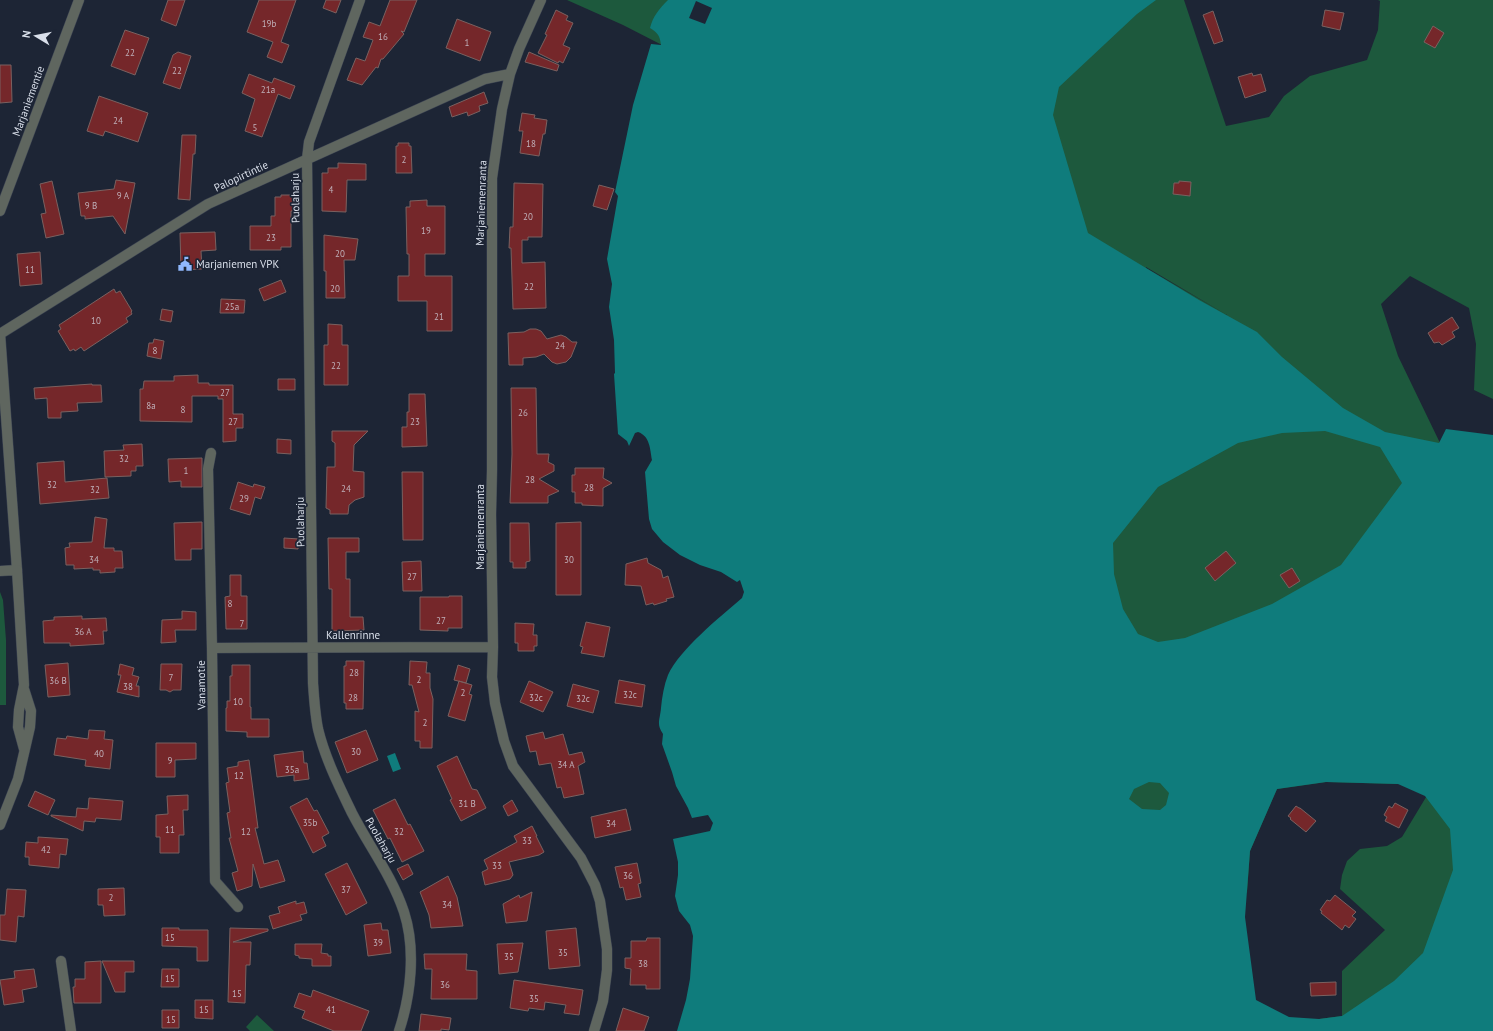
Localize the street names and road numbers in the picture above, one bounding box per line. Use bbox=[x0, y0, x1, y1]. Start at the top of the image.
street label: Marjaniementie bbox=[9, 64, 47, 138]
street label: Palopirtintie bbox=[212, 157, 271, 195]
street label: Marjaniemenranta bbox=[473, 160, 489, 246]
street label: Puolaharju bbox=[288, 173, 302, 223]
street label: Marjaniemenranta bbox=[473, 484, 487, 570]
street label: Puolaharju bbox=[293, 497, 307, 547]
street label: Kallenrinne bbox=[326, 628, 381, 642]
street label: Vanamotie bbox=[194, 660, 208, 711]
street label: Puolaharju bbox=[362, 815, 400, 865]

